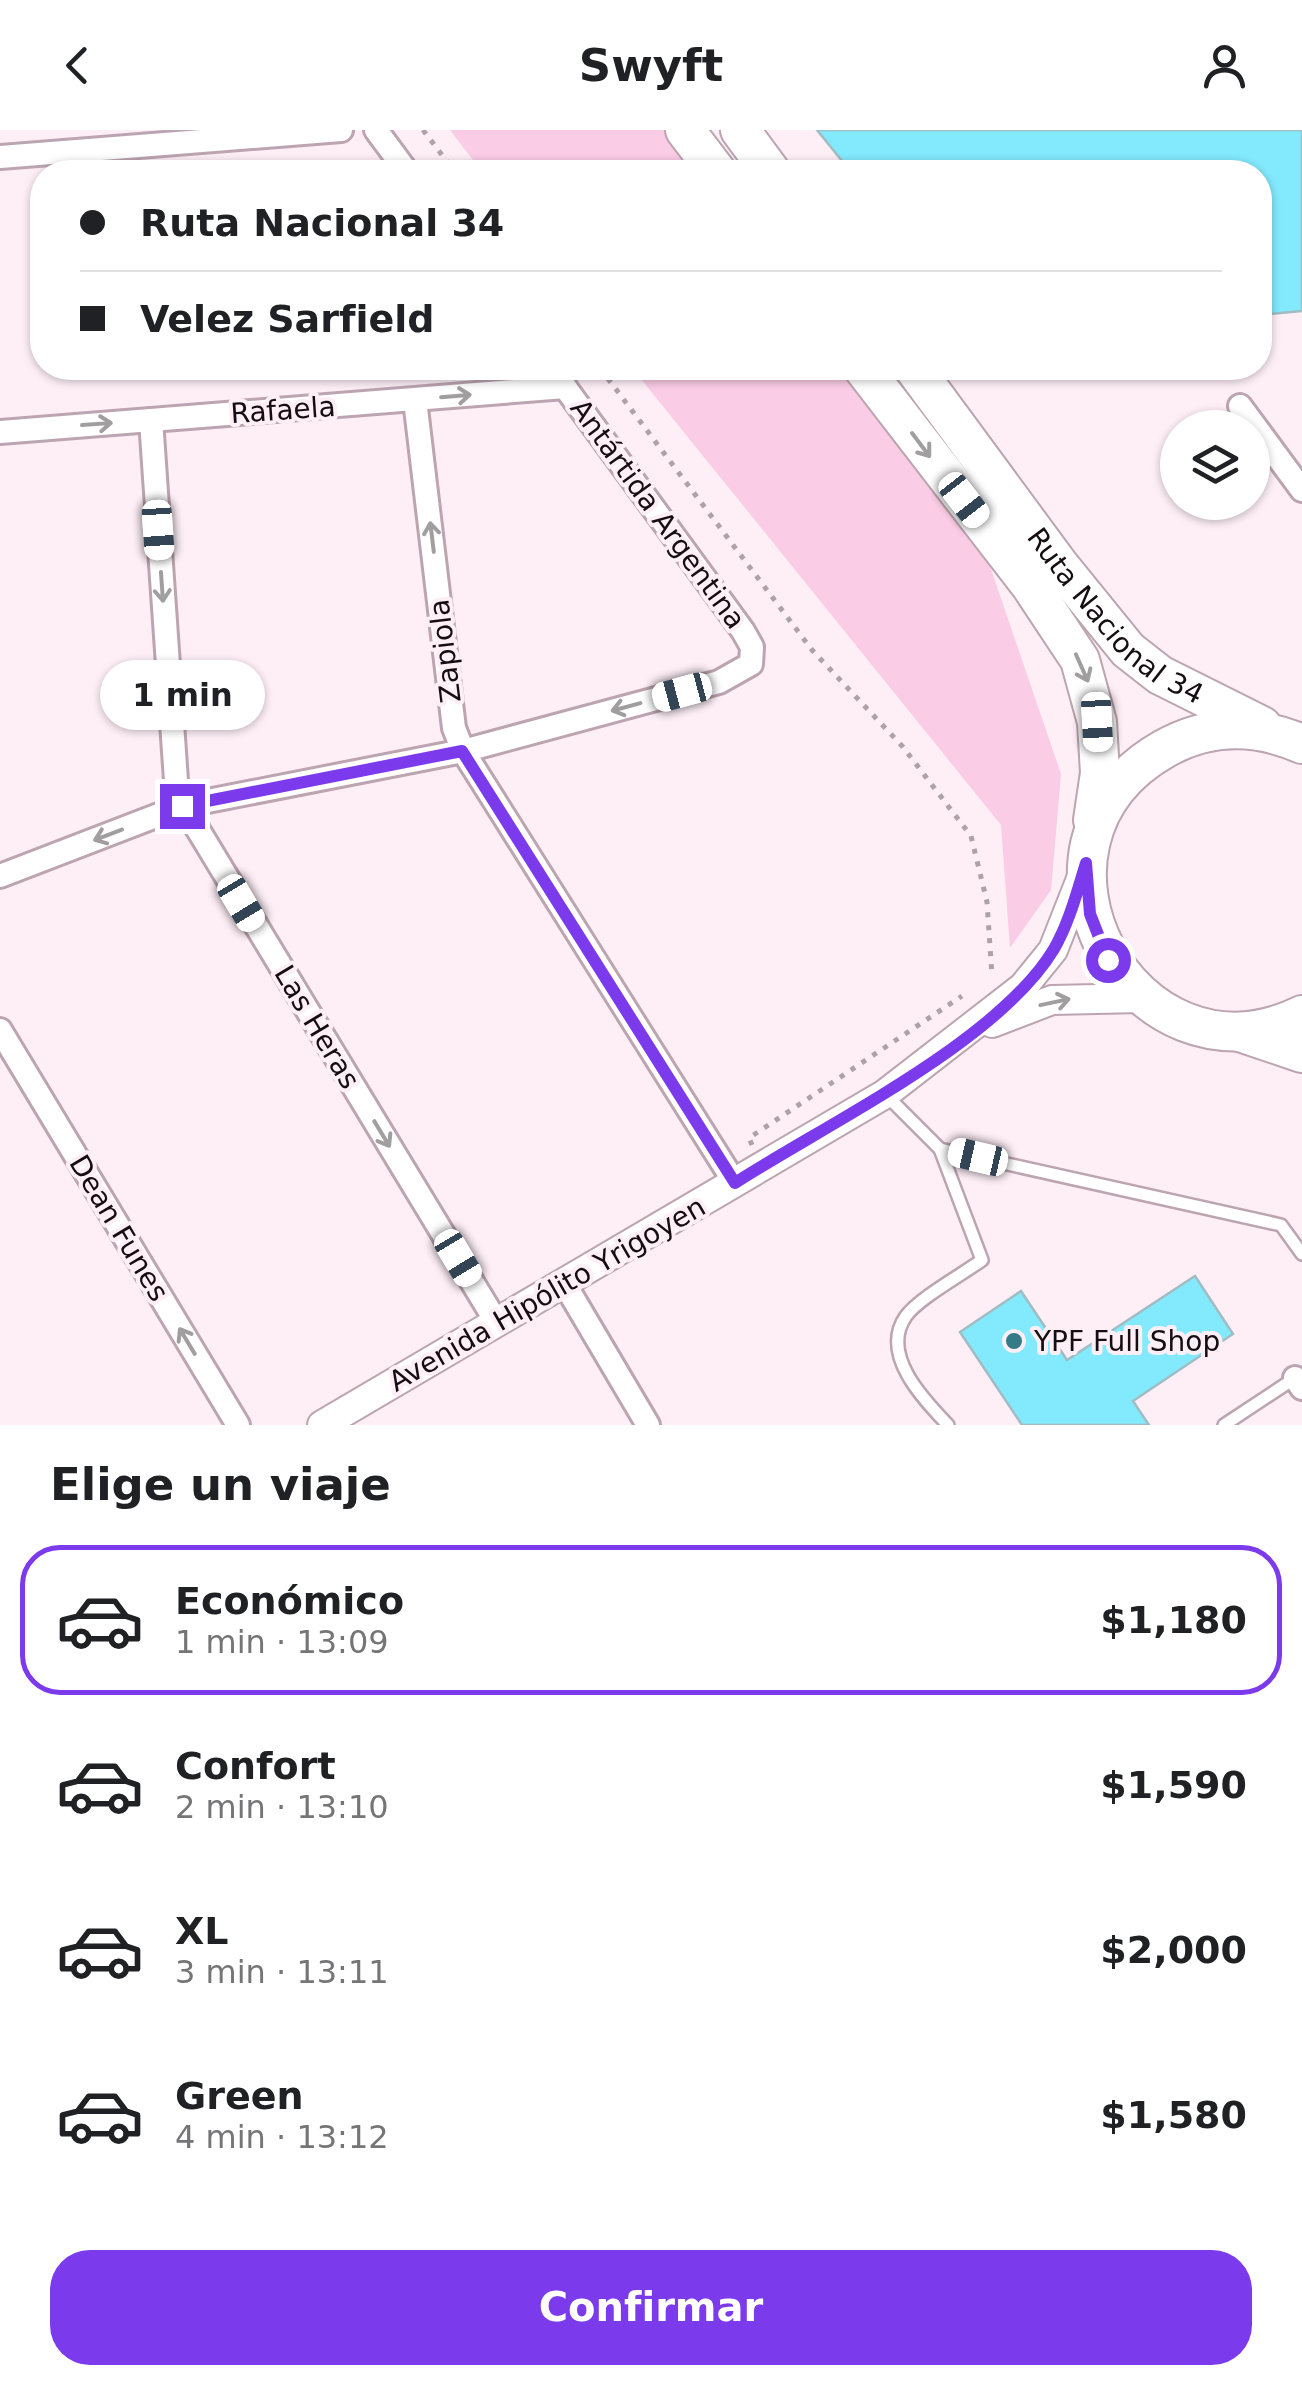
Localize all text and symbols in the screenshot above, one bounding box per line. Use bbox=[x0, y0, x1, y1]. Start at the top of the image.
icon: back bbox=[50, 38, 105, 93]
icon: person bbox=[1197, 38, 1252, 93]
text: Swyft bbox=[579, 39, 723, 92]
text: Ruta Nacional 34 bbox=[140, 201, 504, 245]
text: Velez Sarfield bbox=[140, 297, 435, 341]
one-way arrow bbox=[440, 387, 472, 406]
street label: Rafaela bbox=[229, 390, 337, 430]
street label: Antártida Argentina bbox=[564, 393, 752, 635]
map controls bbox=[1160, 410, 1270, 520]
button: layers bbox=[1160, 410, 1270, 520]
one-way arrow bbox=[81, 415, 113, 434]
one-way arrow bbox=[911, 431, 932, 458]
car bbox=[934, 467, 994, 533]
car bbox=[141, 499, 175, 561]
street label: Ruta Nacional 34 bbox=[1021, 521, 1209, 711]
one-way arrow bbox=[422, 522, 440, 554]
one-way arrow bbox=[153, 571, 172, 603]
street label: Zapiola bbox=[422, 597, 468, 705]
one-way arrow bbox=[1074, 652, 1092, 683]
callout: 1 min bbox=[100, 661, 264, 731]
car bbox=[649, 670, 715, 714]
text: 1 min bbox=[132, 676, 233, 714]
car bbox=[1080, 691, 1114, 753]
one-way arrow bbox=[611, 698, 642, 717]
route end bbox=[160, 784, 205, 829]
one-way arrow bbox=[93, 827, 123, 845]
car bbox=[213, 870, 269, 936]
route start bbox=[1086, 938, 1131, 983]
street label: Las Heras bbox=[267, 959, 367, 1095]
one-way arrow bbox=[1038, 992, 1070, 1010]
one-way arrow bbox=[372, 1120, 392, 1148]
car bbox=[945, 1136, 1011, 1178]
street label: Dean Funes bbox=[62, 1149, 176, 1307]
street label: Avenida Hipólito Yrigoyen bbox=[383, 1190, 711, 1398]
car bbox=[430, 1225, 486, 1291]
place label: YPF Full Shop bbox=[1033, 1325, 1220, 1358]
one-way arrow bbox=[177, 1327, 197, 1356]
marker: YPF Full Shop bbox=[1003, 1330, 1025, 1352]
text: Elige un viaje bbox=[50, 1458, 391, 1511]
icon: car bbox=[55, 1575, 145, 1665]
text: Económico bbox=[175, 1579, 404, 1623]
text: $1,180 bbox=[1100, 1598, 1247, 1642]
text: 1 min · 13:09 bbox=[175, 1623, 389, 1661]
icon: car bbox=[55, 1740, 145, 1830]
text: Confort bbox=[175, 1744, 336, 1788]
text: $1,590 bbox=[1100, 1763, 1247, 1807]
text: 2 min · 13:10 bbox=[175, 1788, 389, 1826]
icon: car bbox=[55, 1905, 145, 1995]
text: XL bbox=[175, 1909, 229, 1953]
text: $2,000 bbox=[1100, 1928, 1247, 1972]
text: 3 min · 13:11 bbox=[175, 1953, 389, 1991]
icon: car bbox=[55, 2070, 145, 2160]
text: Green bbox=[175, 2074, 304, 2118]
text: $1,580 bbox=[1100, 2093, 1247, 2137]
text: 4 min · 13:12 bbox=[175, 2118, 389, 2156]
button: Confirmar bbox=[50, 2250, 1252, 2365]

